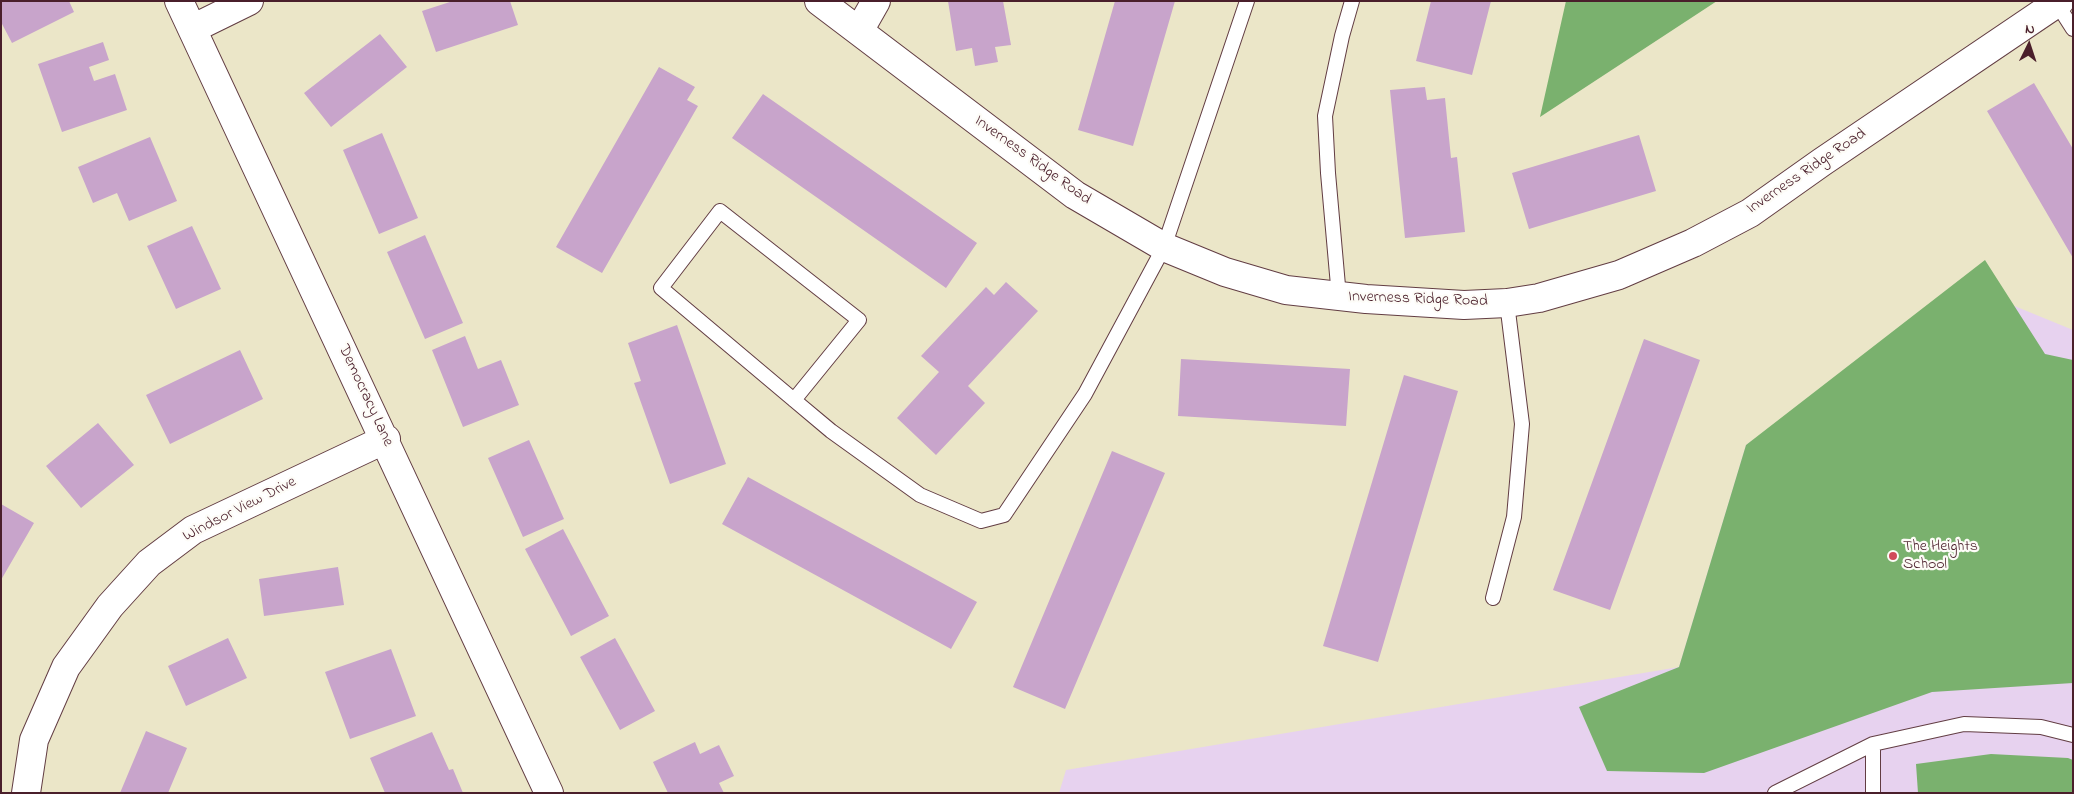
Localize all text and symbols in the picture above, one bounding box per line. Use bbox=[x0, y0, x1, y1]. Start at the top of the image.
text: N bbox=[2025, 19, 2036, 40]
north arrow bbox=[2004, 20, 2054, 70]
street label: Inverness Ridge Road bbox=[970, 112, 1094, 210]
street label: Inverness Ridge Road bbox=[1744, 125, 1870, 219]
street label: Inverness Ridge Road bbox=[1348, 288, 1488, 312]
street label: Democracy Lane bbox=[333, 342, 397, 450]
street label: Windsor View Drive bbox=[180, 473, 300, 547]
place label: The Heights School bbox=[1903, 537, 1978, 575]
marker: The Heights School bbox=[1887, 550, 1899, 562]

